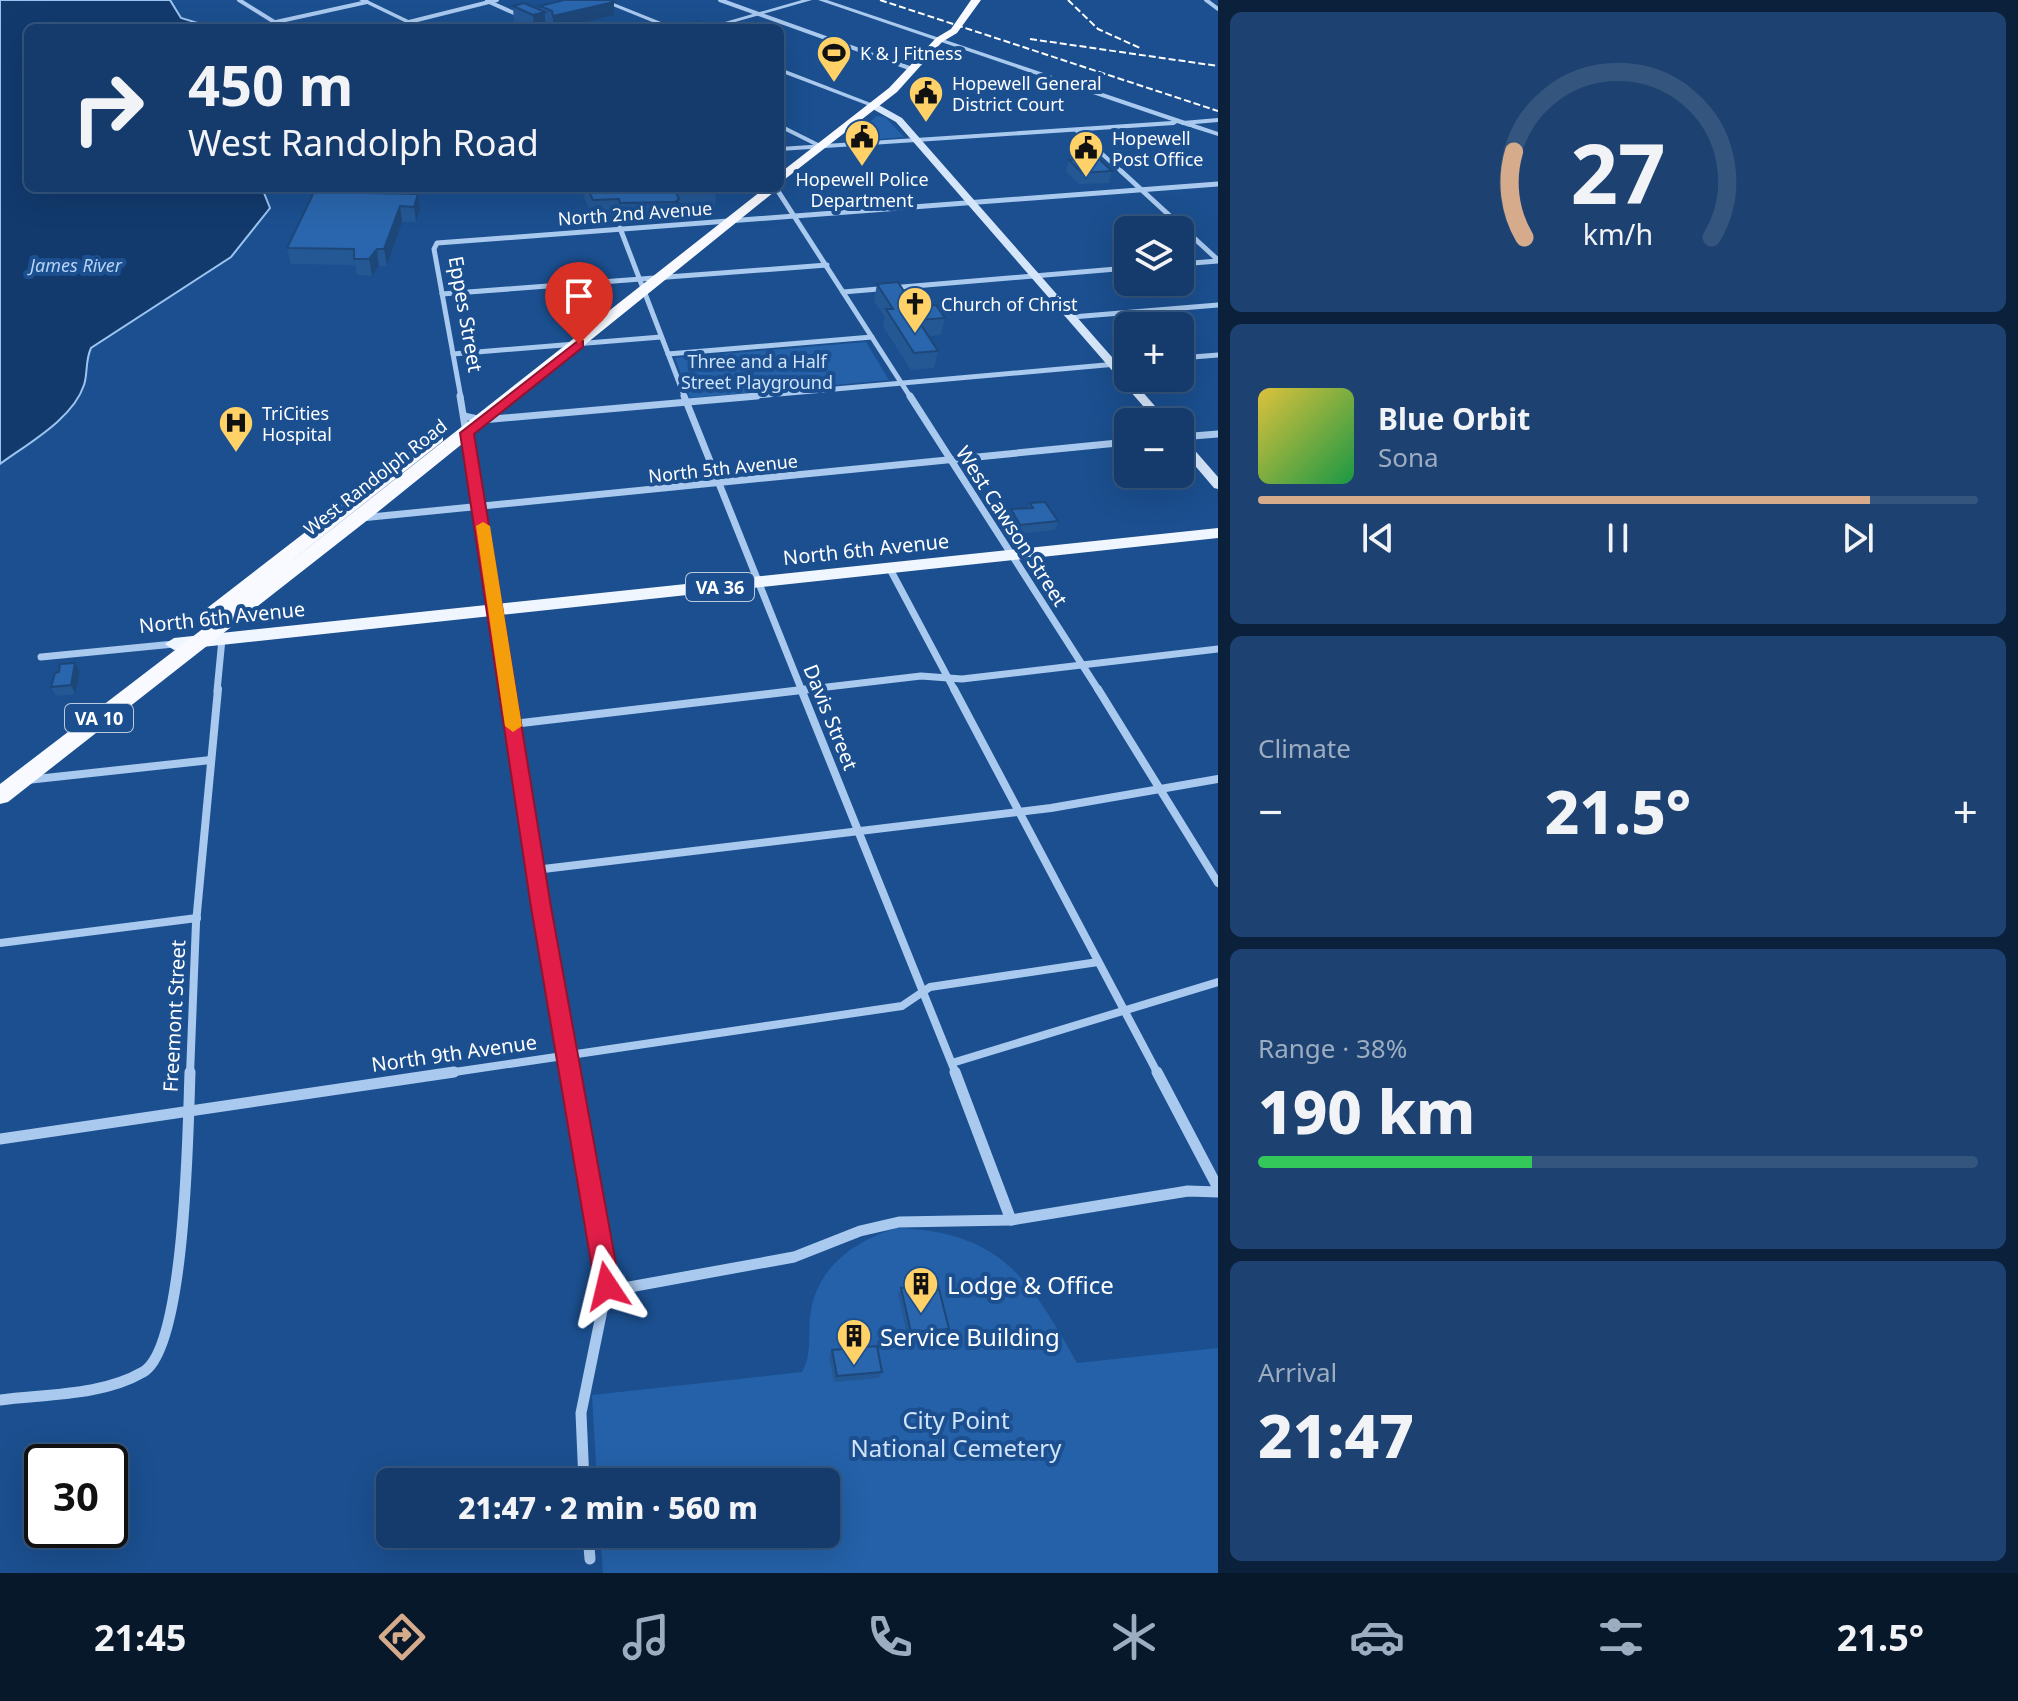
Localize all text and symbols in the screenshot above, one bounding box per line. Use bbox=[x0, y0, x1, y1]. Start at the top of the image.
sports icon: K & J Fitness bbox=[815, 34, 853, 84]
place label: K & J Fitness bbox=[860, 41, 962, 65]
text: 450 m bbox=[188, 46, 353, 122]
icon: right bbox=[56, 56, 160, 160]
place label: Hopewell General District Court bbox=[952, 71, 1102, 116]
public building icon: Hopewell General District Court bbox=[907, 74, 945, 124]
text: 27 bbox=[1570, 115, 1666, 228]
text: West Randolph Road bbox=[188, 118, 539, 167]
public building icon: Hopewell Police Department bbox=[843, 118, 881, 168]
place label: Hopewell Post Office bbox=[1112, 126, 1203, 171]
public building icon: Hopewell Post Office bbox=[1067, 129, 1105, 179]
place label: Hopewell Police Department bbox=[795, 167, 929, 212]
street label: North 2nd Avenue bbox=[557, 196, 713, 230]
text: km/h bbox=[1583, 214, 1653, 253]
map controls bbox=[1114, 216, 1194, 488]
button: layers bbox=[1114, 216, 1194, 296]
water label: James River bbox=[27, 253, 123, 277]
street label: Eppes Street bbox=[442, 254, 490, 374]
pin bbox=[545, 262, 613, 344]
icon: arrive bbox=[557, 274, 601, 318]
church icon: Church of Christ bbox=[896, 285, 934, 335]
place label: Church of Christ bbox=[941, 292, 1078, 316]
button: + bbox=[1114, 312, 1194, 392]
park label: Three and a Half Street Playground bbox=[681, 349, 833, 394]
text: Blue Orbit bbox=[1378, 398, 1530, 439]
place label: TriCities Hospital bbox=[262, 401, 332, 446]
hospital icon: TriCities Hospital bbox=[217, 404, 255, 454]
button: − bbox=[1114, 408, 1194, 488]
street label: West Randolph Road bbox=[298, 414, 452, 540]
text: Sona bbox=[1378, 439, 1439, 475]
street label: West Cawson Street bbox=[950, 441, 1074, 611]
street label: North 5th Avenue bbox=[647, 448, 799, 488]
icon: previous bbox=[1356, 516, 1400, 560]
icon: pause bbox=[1596, 516, 1640, 560]
icon: next bbox=[1836, 516, 1880, 560]
street label: North 6th Avenue bbox=[782, 527, 950, 571]
road number: VA 36 bbox=[686, 573, 754, 601]
street label: North 6th Avenue bbox=[138, 595, 306, 639]
street label: Davis Street bbox=[798, 660, 864, 774]
road number: VA 10 bbox=[65, 704, 133, 732]
text: Climate bbox=[1258, 730, 1351, 766]
text: 21.5° bbox=[1545, 770, 1691, 852]
text: − bbox=[1258, 781, 1283, 841]
text: + bbox=[1953, 781, 1978, 841]
street label: Freemont Street bbox=[157, 939, 191, 1093]
street label: North 9th Avenue bbox=[370, 1028, 538, 1078]
text: Range · 38% bbox=[1258, 1030, 1407, 1066]
text: 190 km bbox=[1258, 1070, 1475, 1152]
position arrow bbox=[565, 1244, 649, 1328]
building icon: Lodge & Office bbox=[902, 1265, 940, 1315]
place label: Lodge & Office bbox=[947, 1268, 1114, 1301]
building icon: Service Building bbox=[835, 1317, 873, 1367]
place label: Service Building bbox=[880, 1320, 1060, 1353]
text: Arrival bbox=[1258, 1354, 1337, 1390]
text: 21:47 bbox=[1258, 1394, 1414, 1476]
park label: City Point National Cemetery bbox=[851, 1403, 1062, 1464]
speed limit sign: 30 bbox=[24, 1444, 128, 1548]
text: 21:47 · 2 min · 560 m bbox=[458, 1487, 758, 1528]
icon: directions bbox=[374, 1609, 430, 1665]
icon: music bbox=[618, 1609, 674, 1665]
icon: phone bbox=[862, 1609, 918, 1665]
icon: climate bbox=[1106, 1609, 1162, 1665]
icon: car bbox=[1349, 1609, 1405, 1665]
icon: filters bbox=[1593, 1609, 1649, 1665]
text: 21:45 bbox=[94, 1613, 186, 1662]
text: 21.5° bbox=[1837, 1613, 1924, 1662]

